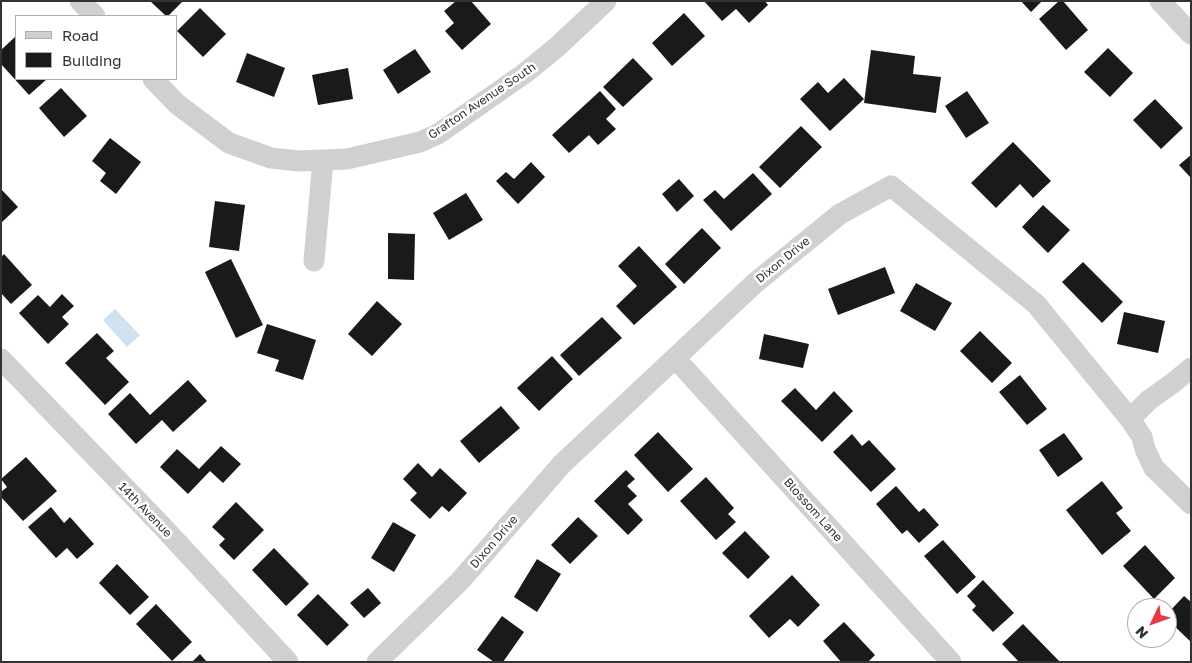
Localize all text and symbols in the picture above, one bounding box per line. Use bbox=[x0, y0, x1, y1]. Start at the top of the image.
legend bbox=[15, 15, 178, 80]
text: Road bbox=[62, 26, 99, 44]
text: Building bbox=[62, 51, 122, 69]
street label: Grafton Avenue South bbox=[426, 60, 538, 142]
street label: Dixon Drive bbox=[753, 234, 813, 286]
street label: Blossom Lane bbox=[781, 475, 845, 545]
street label: 14th Avenue bbox=[115, 480, 175, 540]
street label: Dixon Drive bbox=[467, 513, 521, 571]
north arrow bbox=[1127, 598, 1177, 648]
text: N bbox=[1131, 623, 1151, 642]

